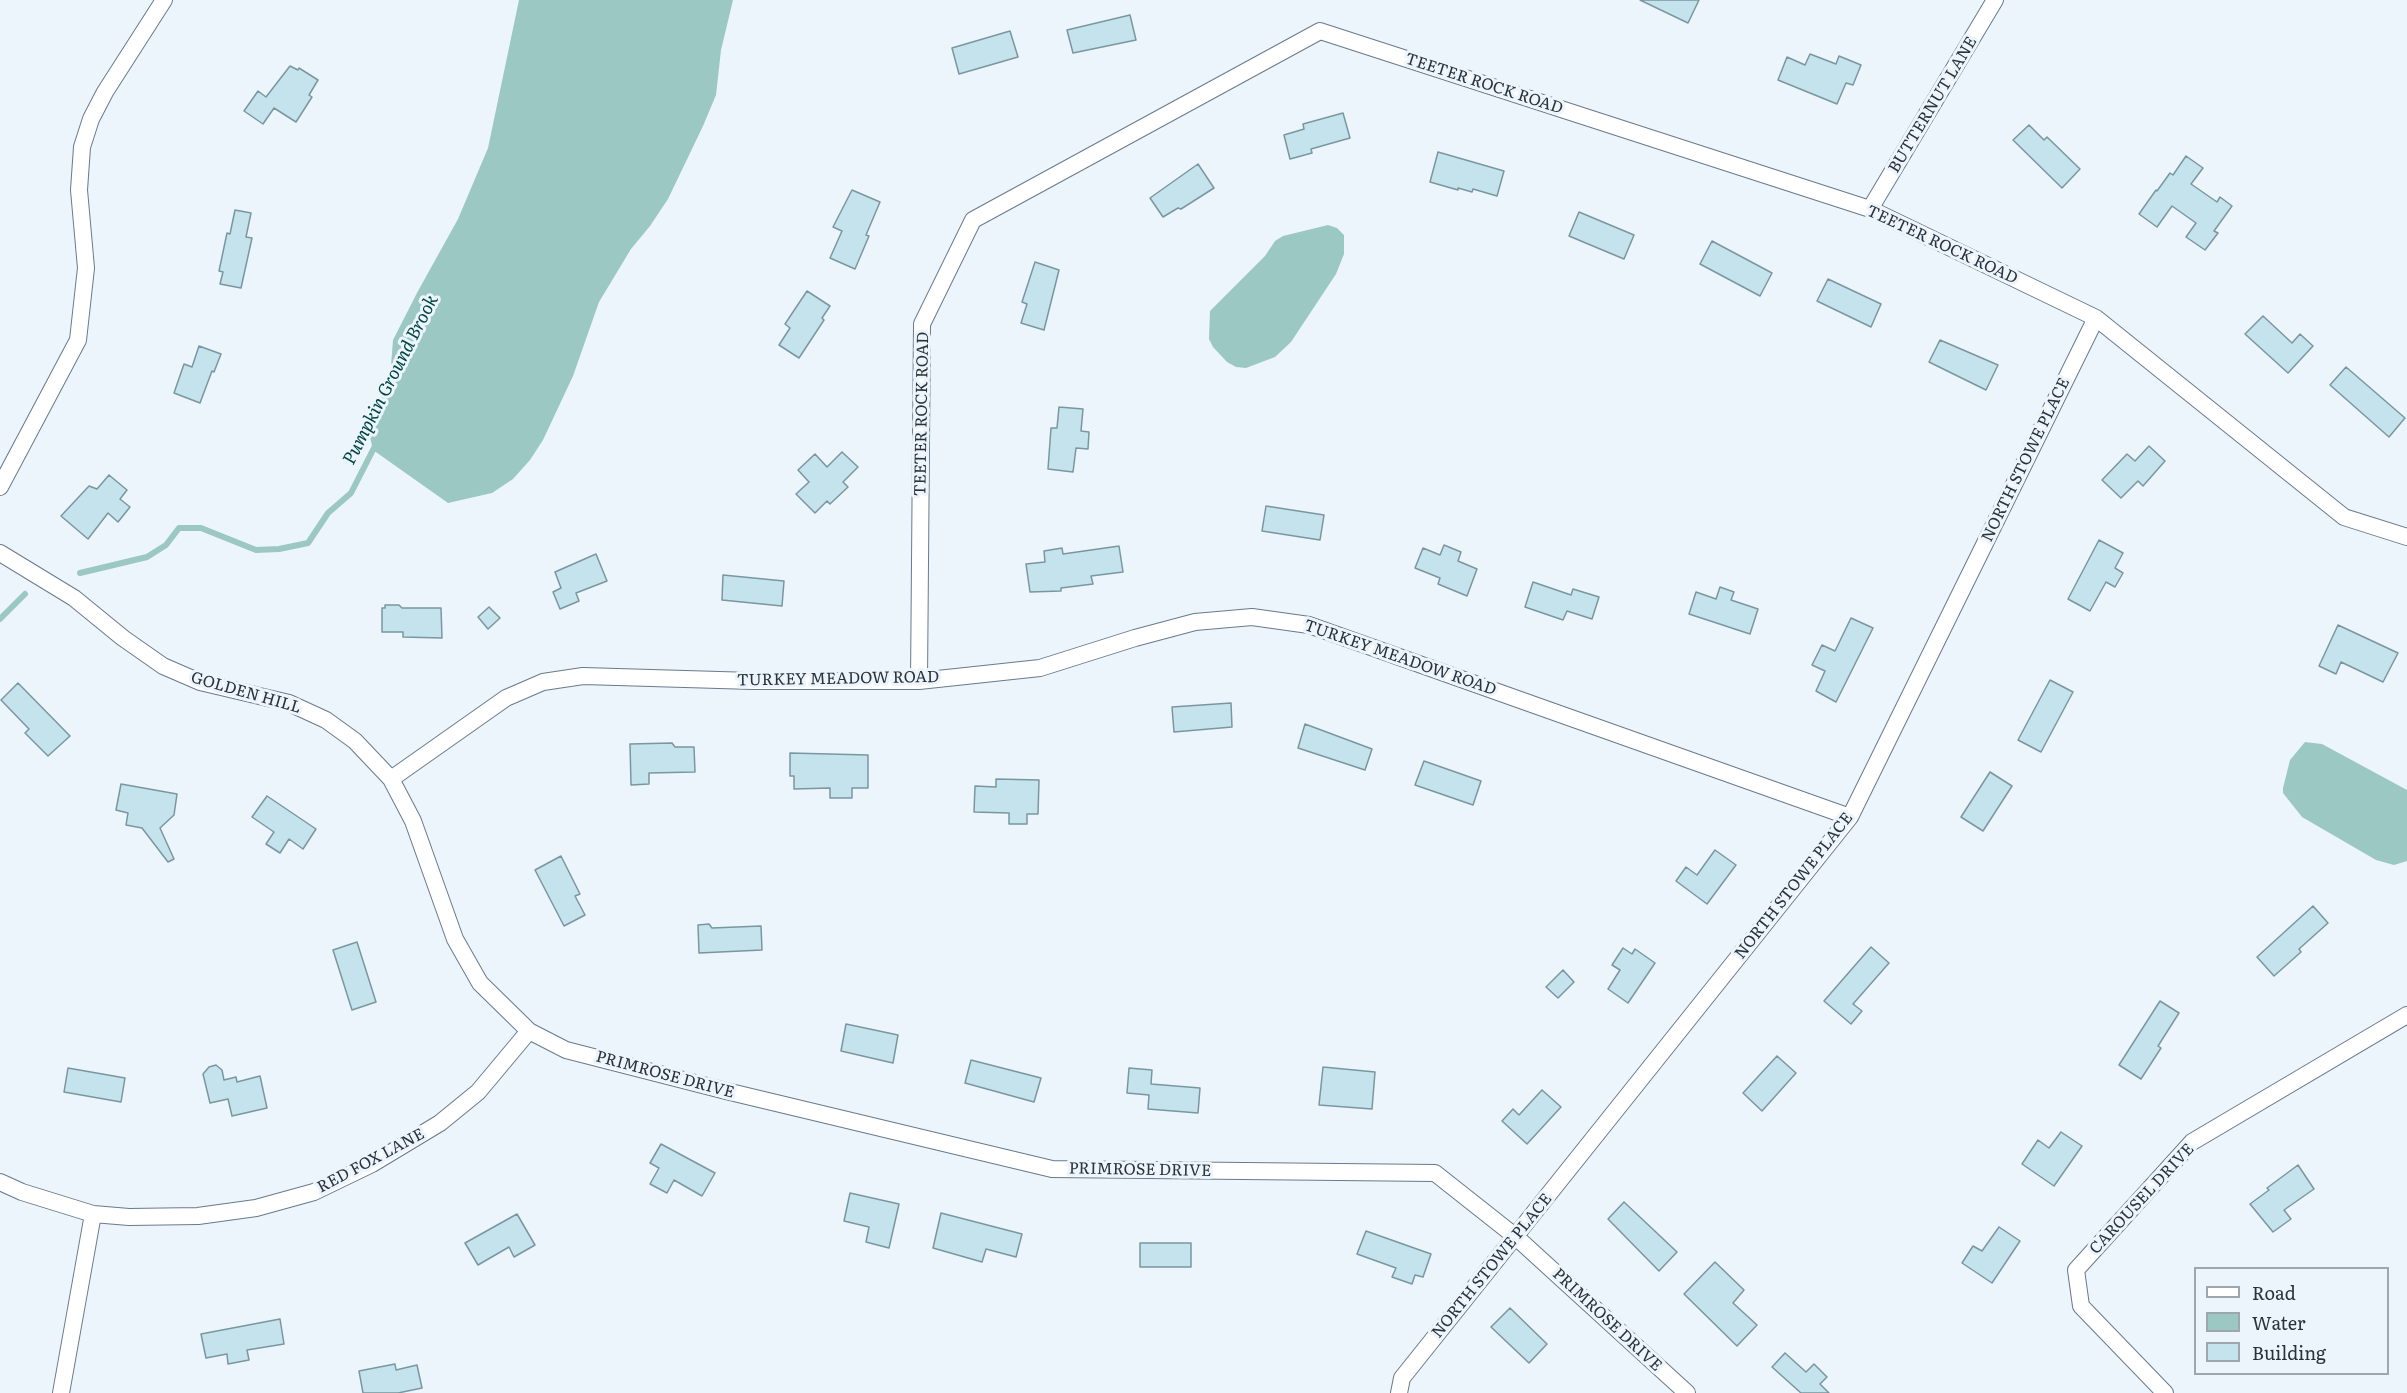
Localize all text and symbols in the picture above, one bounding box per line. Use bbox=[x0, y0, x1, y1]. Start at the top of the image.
street label: BUTTERNUT LANE bbox=[1885, 33, 1981, 177]
street label: TEETER ROCK ROAD bbox=[1403, 49, 1565, 119]
street label: TEETER ROCK ROAD bbox=[1863, 202, 2021, 288]
water label: Pumpkin Ground Brook bbox=[339, 291, 443, 469]
street label: TEETER ROCK ROAD bbox=[911, 332, 933, 496]
street label: NORTH STOWE PLACE bbox=[1978, 375, 2074, 545]
street label: TURKEY MEADOW ROAD bbox=[1301, 616, 1499, 700]
street label: GOLDEN HILL bbox=[189, 668, 303, 718]
street label: TURKEY MEADOW ROAD bbox=[737, 668, 939, 690]
street label: NORTH STOWE PLACE bbox=[1731, 809, 1857, 963]
street label: PRIMROSE DRIVE bbox=[594, 1047, 736, 1103]
street label: RED FOX LANE bbox=[314, 1125, 428, 1197]
street label: CAROUSEL DRIVE bbox=[2086, 1140, 2198, 1258]
street label: PRIMROSE DRIVE bbox=[1069, 1159, 1211, 1181]
street label: NORTH STOWE PLACE bbox=[1428, 1190, 1556, 1342]
street label: PRIMROSE DRIVE bbox=[1548, 1264, 1666, 1376]
legend bbox=[2194, 1267, 2389, 1375]
text: Road bbox=[2252, 1279, 2296, 1306]
text: Water bbox=[2252, 1309, 2305, 1336]
text: Building bbox=[2252, 1339, 2326, 1366]

